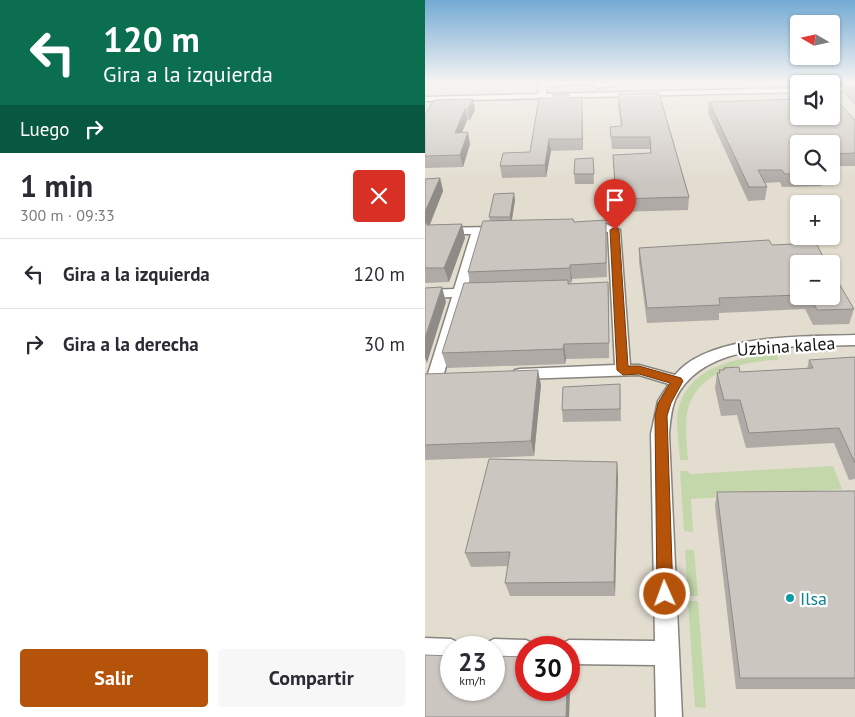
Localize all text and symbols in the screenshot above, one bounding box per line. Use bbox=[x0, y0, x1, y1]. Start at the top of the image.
north arrow bbox=[790, 15, 840, 65]
map controls bbox=[790, 15, 840, 305]
text: 120 m bbox=[103, 16, 200, 62]
icon: left bbox=[20, 20, 85, 85]
text: Gira a la izquierda bbox=[103, 60, 273, 88]
button: sound bbox=[790, 75, 840, 125]
icon: right bbox=[80, 115, 108, 143]
text: Luego bbox=[20, 117, 70, 141]
button: search bbox=[790, 135, 840, 185]
text: 1 min bbox=[20, 166, 93, 205]
button: close bbox=[353, 170, 405, 222]
pin bbox=[594, 179, 636, 230]
icon: arrive bbox=[601, 186, 629, 214]
button: + bbox=[790, 195, 840, 245]
text: 300 m · 09:33 bbox=[20, 205, 115, 225]
button: − bbox=[790, 255, 840, 305]
icon: left bbox=[20, 260, 48, 288]
text: Gira a la izquierda bbox=[63, 262, 210, 286]
text: 120 m bbox=[353, 262, 405, 286]
icon: right bbox=[20, 330, 48, 358]
street label: Uzbina kalea bbox=[736, 331, 836, 361]
text: Gira a la derecha bbox=[63, 332, 199, 356]
text: 30 m bbox=[364, 332, 405, 356]
position arrow bbox=[638, 567, 690, 619]
place label: Ilsa bbox=[800, 587, 827, 610]
marker: Ilsa bbox=[784, 592, 796, 604]
speed limit sign: 30 bbox=[515, 636, 580, 701]
text: 23 bbox=[458, 646, 487, 678]
button: Salir bbox=[20, 649, 208, 707]
button: Compartir bbox=[218, 649, 405, 707]
text: km/h bbox=[459, 673, 486, 688]

